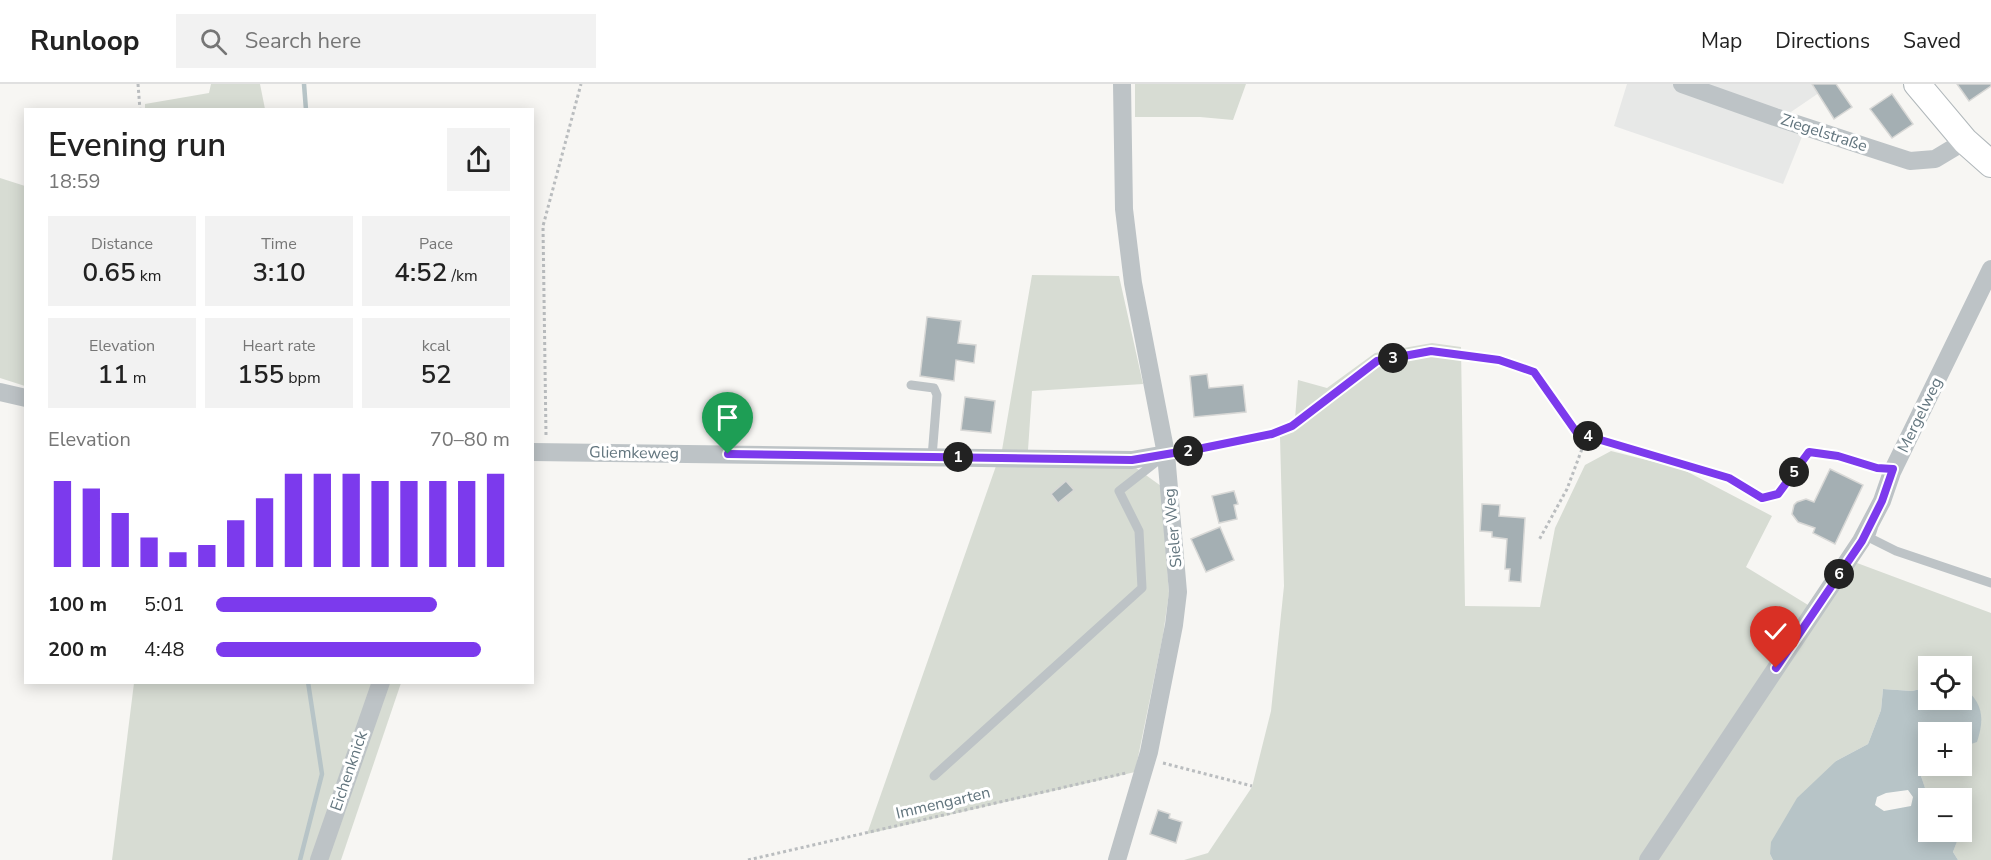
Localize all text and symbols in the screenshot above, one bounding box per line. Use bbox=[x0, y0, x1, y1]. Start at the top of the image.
search box bbox=[176, 14, 596, 68]
text: Runloop bbox=[30, 22, 140, 60]
icon: search bbox=[197, 25, 230, 58]
text: Search here bbox=[245, 26, 361, 56]
text: Map bbox=[1701, 27, 1742, 55]
text: Directions bbox=[1775, 27, 1870, 55]
text: Saved bbox=[1903, 27, 1961, 55]
street label: Ziegelstraße bbox=[1778, 109, 1870, 157]
text: Evening run bbox=[48, 123, 226, 168]
button: share bbox=[447, 128, 510, 191]
text: 18:59 bbox=[48, 168, 101, 195]
text: Distance bbox=[91, 233, 153, 255]
text: Time bbox=[261, 233, 297, 255]
text: Pace bbox=[419, 233, 453, 255]
text: 0.65 bbox=[83, 255, 136, 290]
text: 3:10 bbox=[253, 255, 305, 290]
text: 4:52 bbox=[394, 255, 447, 290]
text: km bbox=[136, 265, 161, 287]
text: /km bbox=[447, 265, 478, 287]
text: Elevation bbox=[89, 335, 155, 357]
text: Heart rate bbox=[242, 335, 316, 357]
text: kcal bbox=[422, 335, 450, 357]
pin: 3 bbox=[1378, 343, 1408, 373]
text: 3 bbox=[1388, 347, 1398, 369]
text: 11 bbox=[97, 357, 129, 392]
text: 155 bbox=[237, 357, 284, 392]
text: 52 bbox=[420, 357, 452, 392]
text: m bbox=[129, 367, 147, 389]
text: bpm bbox=[284, 367, 321, 389]
street label: Mergelweg bbox=[1892, 374, 1948, 456]
pin bbox=[702, 392, 753, 454]
icon: arrive bbox=[711, 401, 744, 434]
pin: 4 bbox=[1573, 421, 1603, 451]
text: 4 bbox=[1583, 425, 1593, 447]
text: Elevation bbox=[48, 426, 131, 453]
text: 70–80 m bbox=[430, 426, 510, 453]
pin: 2 bbox=[1173, 436, 1203, 466]
text: 2 bbox=[1183, 440, 1193, 462]
street label: Gliemkeweg bbox=[589, 441, 679, 465]
pin: 1 bbox=[943, 442, 973, 472]
text: 1 bbox=[953, 446, 963, 468]
pin: 5 bbox=[1779, 457, 1809, 487]
text: 5 bbox=[1789, 461, 1799, 483]
street label: Sieler Weg bbox=[1159, 487, 1187, 569]
pin: 6 bbox=[1824, 559, 1854, 589]
text: 6 bbox=[1834, 563, 1844, 585]
text: 100 m bbox=[48, 591, 107, 618]
text: 5:01 bbox=[144, 591, 185, 618]
pin bbox=[1750, 606, 1801, 668]
icon: check bbox=[1759, 615, 1792, 648]
text: 200 m bbox=[48, 636, 107, 663]
text: 4:48 bbox=[144, 636, 185, 663]
map controls bbox=[1918, 656, 1972, 842]
button: locate bbox=[1918, 656, 1972, 710]
button: + bbox=[1918, 722, 1972, 776]
street label: Eichenknick bbox=[325, 727, 373, 814]
street label: Immengarten bbox=[894, 781, 992, 825]
button: − bbox=[1918, 788, 1972, 842]

